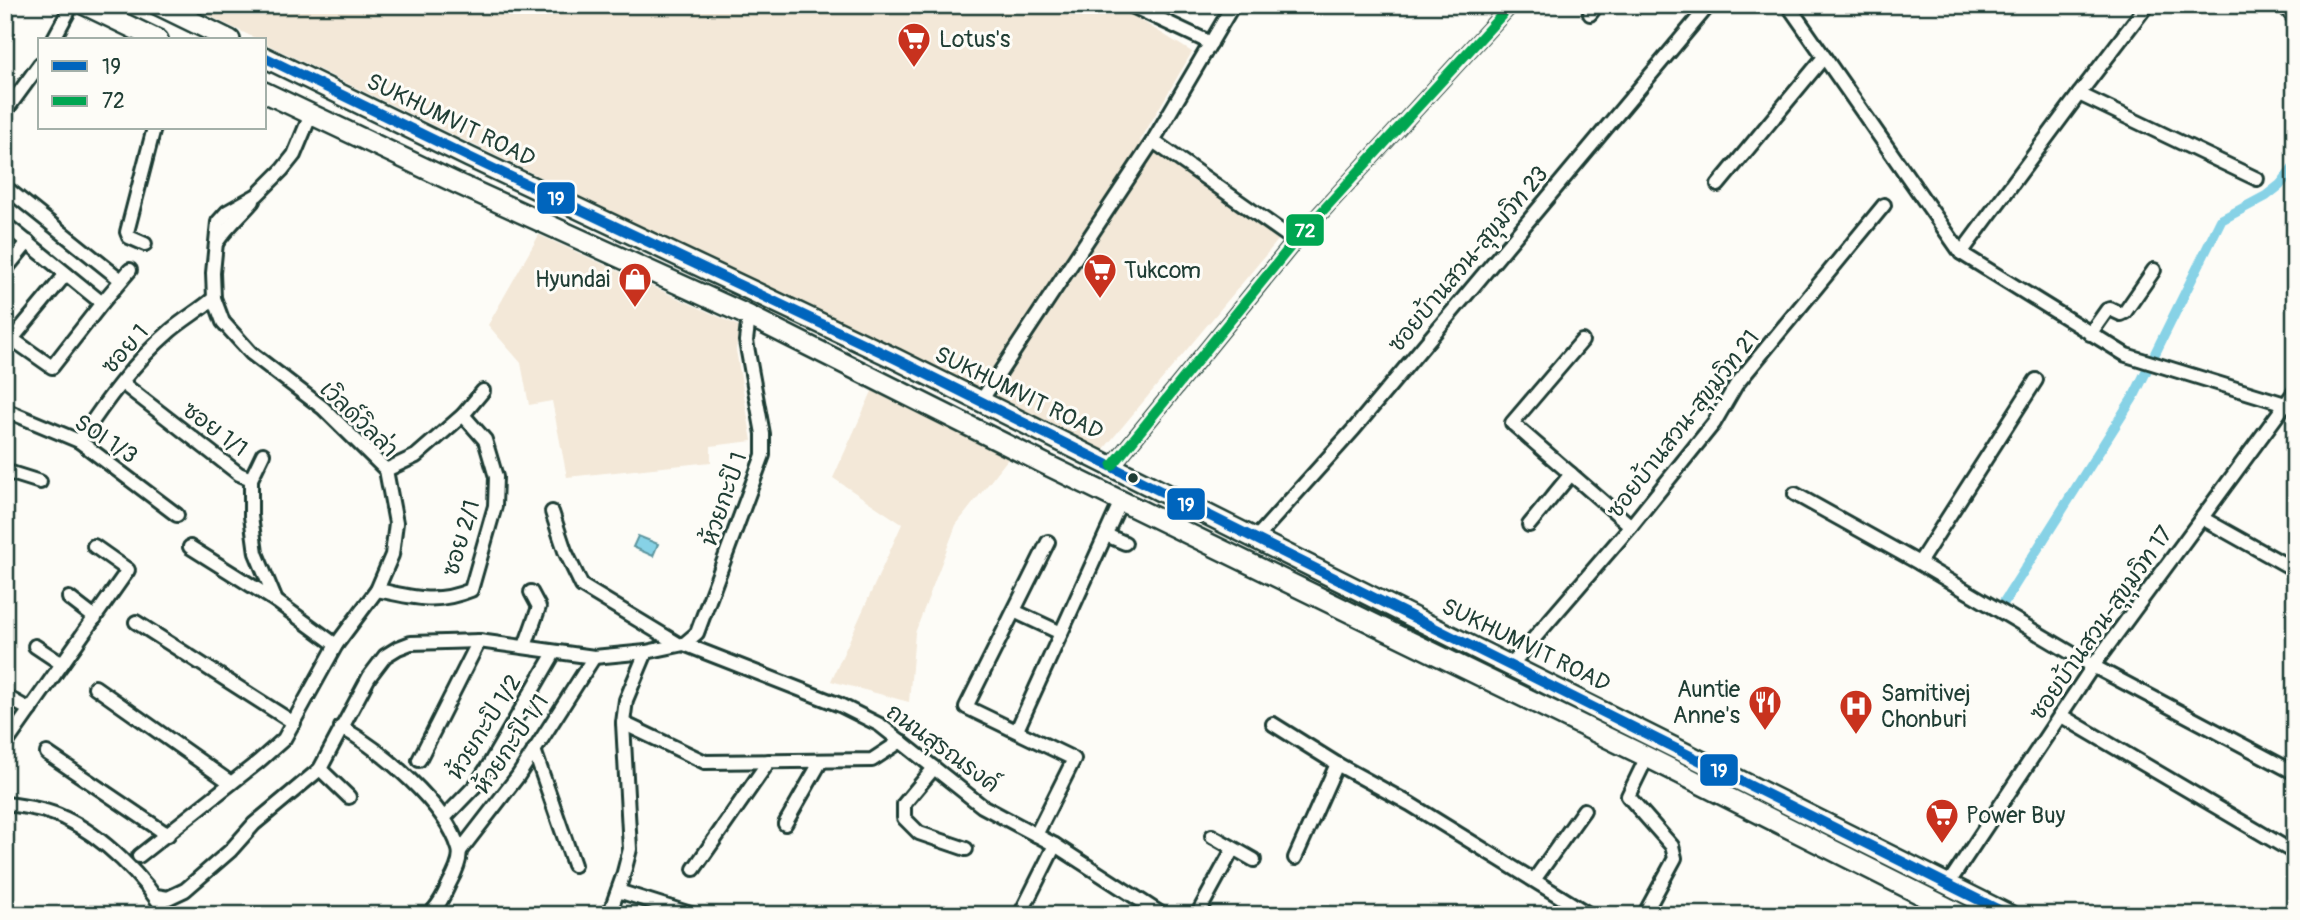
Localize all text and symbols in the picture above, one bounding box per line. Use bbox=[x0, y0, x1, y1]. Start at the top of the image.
supermarket icon: Lotus's bbox=[895, 20, 933, 69]
place label: Lotus's bbox=[939, 25, 1010, 54]
legend bbox=[38, 38, 266, 130]
text: 19 bbox=[102, 54, 121, 81]
street label: SUKHUMVIT ROAD bbox=[362, 67, 540, 173]
text: 72 bbox=[102, 88, 125, 115]
street label: ซอยบ้านสวน-สุขุมวิท 23 bbox=[1381, 159, 1557, 360]
line badge: 19 bbox=[536, 181, 576, 215]
text: 19 bbox=[547, 187, 565, 211]
line badge: 72 bbox=[1285, 213, 1325, 247]
text: 72 bbox=[1295, 219, 1316, 243]
supermarket icon: Tukcom bbox=[1081, 251, 1119, 300]
place label: Tukcom bbox=[1124, 256, 1201, 285]
shop icon: Hyundai bbox=[616, 260, 654, 309]
place label: Hyundai bbox=[535, 265, 610, 294]
street label: ซอย 1 bbox=[95, 318, 155, 380]
street label: ซอยบ้านสวน-สุขุมวิท 21 bbox=[1600, 323, 1768, 526]
street label: SUKHUMVIT ROAD bbox=[930, 340, 1108, 446]
street label: เวิลด์วิลล่า bbox=[314, 373, 406, 463]
street label: ซอย 1/1 bbox=[177, 395, 253, 463]
street label: SOI 1/3 bbox=[69, 408, 143, 470]
street label: ห้วยกะปิ 1 bbox=[694, 448, 754, 550]
unlabelled marker bbox=[1126, 471, 1140, 485]
line badge: 19 bbox=[1166, 487, 1206, 521]
text: 19 bbox=[1177, 493, 1195, 517]
street label: ซอย 2/1 bbox=[436, 496, 486, 580]
street label: ซอยบ้านสวน-สุขุมวิท 17 bbox=[2022, 520, 2181, 727]
street label: SUKHUMVIT ROAD bbox=[1437, 592, 1615, 698]
street label: ห้วยกะปิ 1/2 bbox=[439, 669, 528, 785]
place label: Auntie Anne's bbox=[1673, 675, 1741, 730]
place label: Samitivej Chonburi bbox=[1881, 679, 1971, 734]
restaurant icon: Auntie Anne's bbox=[1746, 683, 1784, 732]
hospital icon: Samitivej Chonburi bbox=[1837, 687, 1875, 736]
street label: ห้วยกะปิ 1/1 bbox=[466, 688, 555, 800]
street label: ถนนสุรณรงค์ bbox=[879, 696, 1007, 801]
line badge: 19 bbox=[1699, 753, 1739, 787]
text: 19 bbox=[1710, 759, 1728, 783]
supermarket icon: Power Buy bbox=[1923, 796, 1961, 845]
place label: Power Buy bbox=[1966, 801, 2065, 830]

